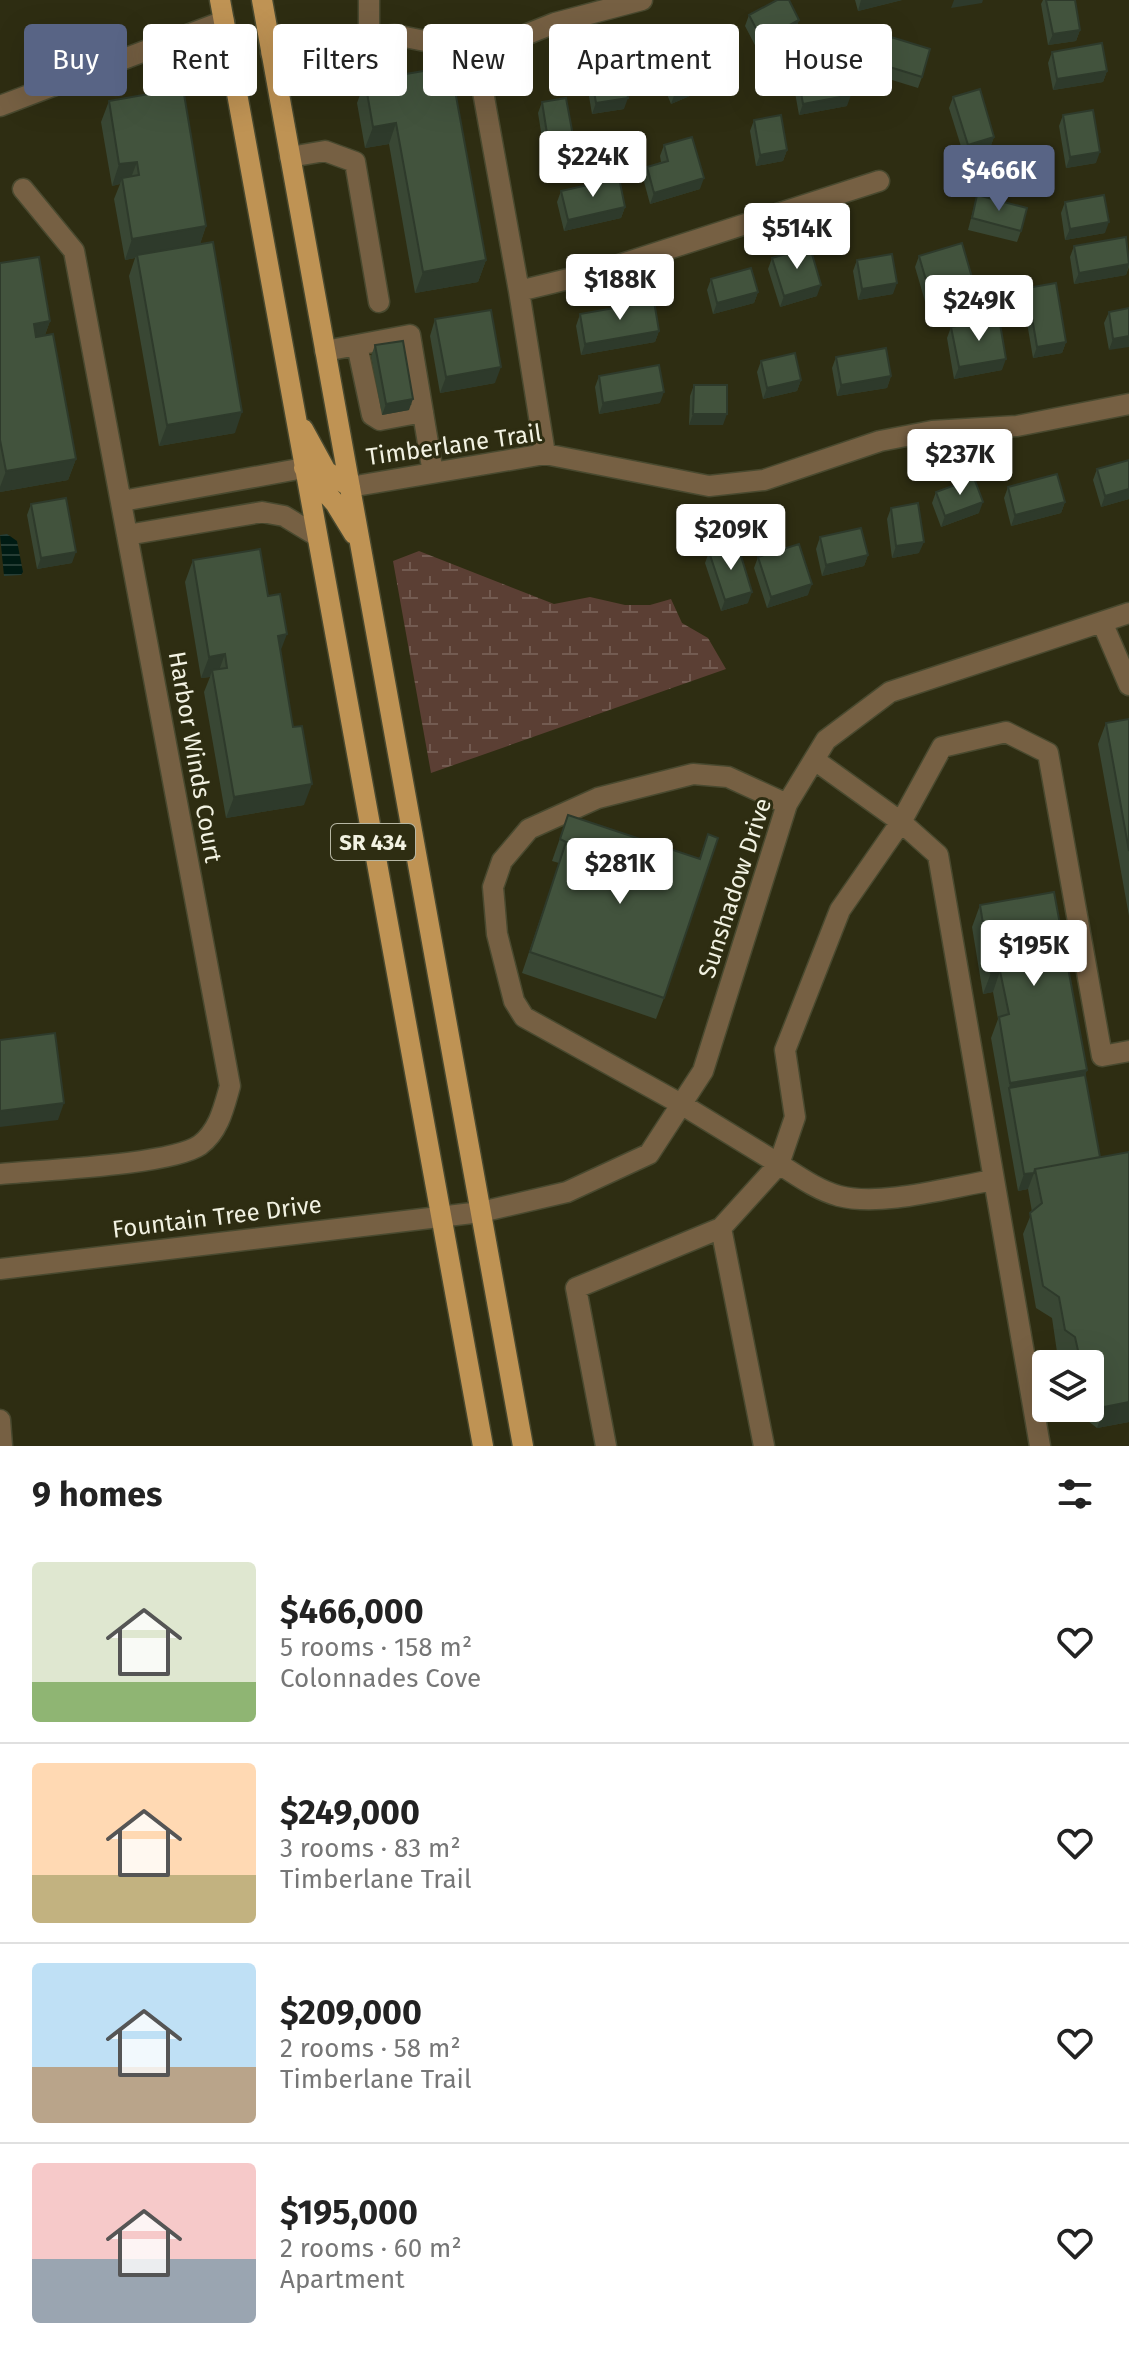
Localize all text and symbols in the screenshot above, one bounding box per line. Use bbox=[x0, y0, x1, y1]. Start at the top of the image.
chip: Buy bbox=[24, 24, 127, 96]
chip: Rent bbox=[143, 24, 257, 96]
chip: Filters bbox=[273, 24, 407, 96]
chip: New bbox=[423, 24, 533, 96]
chip: Apartment bbox=[549, 24, 739, 96]
chip: House bbox=[755, 24, 892, 96]
pin: $224K bbox=[537, 131, 649, 199]
text: $224K bbox=[557, 141, 629, 172]
pin: $466K bbox=[943, 145, 1055, 213]
text: $466K bbox=[962, 155, 1036, 186]
pin: $514K bbox=[741, 203, 853, 271]
text: $514K bbox=[762, 213, 832, 244]
pin: $188K bbox=[564, 254, 676, 322]
text: $188K bbox=[584, 264, 656, 295]
pin: $249K bbox=[923, 275, 1035, 343]
text: $249K bbox=[943, 285, 1015, 316]
street label: Timberlane Trail bbox=[365, 419, 543, 471]
pin: $237K bbox=[904, 429, 1016, 497]
text: $237K bbox=[925, 439, 995, 470]
pin: $209K bbox=[675, 504, 787, 572]
text: $209K bbox=[694, 514, 768, 545]
street label: Harbor Winds Court bbox=[163, 649, 227, 865]
street label: Sunshadow Drive bbox=[693, 794, 777, 982]
road number: SR 434 bbox=[331, 824, 415, 860]
pin: $281K bbox=[564, 838, 676, 906]
text: $281K bbox=[585, 848, 655, 879]
pin: $195K bbox=[978, 920, 1090, 988]
text: $195K bbox=[999, 930, 1069, 961]
street label: Fountain Tree Drive bbox=[111, 1190, 323, 1244]
map controls bbox=[1032, 1350, 1104, 1422]
button: layers bbox=[1032, 1350, 1104, 1422]
icon: filters bbox=[1053, 1472, 1097, 1516]
text: 9 homes bbox=[32, 1474, 163, 1515]
text: $466,000 bbox=[280, 1591, 424, 1632]
icon: home bbox=[96, 1594, 192, 1690]
icon: heart bbox=[1053, 1620, 1097, 1664]
text: 5 rooms · 158 m² bbox=[280, 1632, 472, 1663]
text: Colonnades Cove bbox=[280, 1663, 481, 1694]
text: $249,000 bbox=[280, 1792, 420, 1833]
icon: home bbox=[96, 1795, 192, 1891]
icon: heart bbox=[1053, 1821, 1097, 1865]
text: 3 rooms · 83 m² bbox=[280, 1833, 461, 1864]
text: Timberlane Trail bbox=[280, 1864, 472, 1895]
text: $209,000 bbox=[280, 1992, 422, 2033]
icon: home bbox=[96, 1995, 192, 2091]
icon: heart bbox=[1053, 2021, 1097, 2065]
text: 2 rooms · 58 m² bbox=[280, 2033, 461, 2064]
text: Timberlane Trail bbox=[280, 2064, 472, 2095]
text: $195,000 bbox=[280, 2192, 418, 2233]
icon: home bbox=[96, 2195, 192, 2291]
icon: heart bbox=[1053, 2221, 1097, 2265]
text: 2 rooms · 60 m² bbox=[280, 2233, 462, 2264]
text: Apartment bbox=[280, 2264, 405, 2295]

